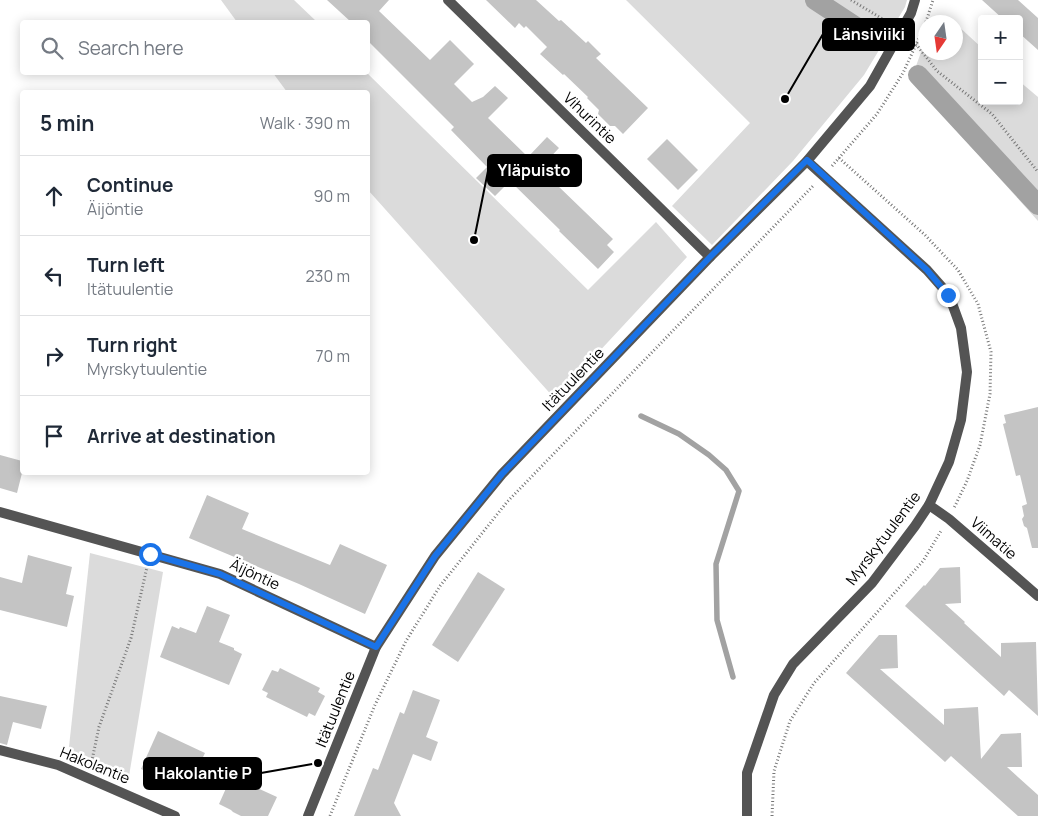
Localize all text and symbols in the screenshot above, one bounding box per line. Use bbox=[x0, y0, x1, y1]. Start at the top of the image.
north arrow bbox=[918, 15, 963, 60]
map controls bbox=[978, 15, 1023, 105]
button: + bbox=[978, 15, 1023, 60]
callout: Länsiviiki bbox=[823, 19, 914, 50]
search box bbox=[20, 20, 370, 75]
text: Länsiviiki bbox=[833, 23, 905, 45]
icon: search bbox=[38, 34, 66, 62]
text: Search here bbox=[78, 35, 184, 61]
button: − bbox=[978, 60, 1023, 105]
street label: Vihurintie bbox=[559, 87, 621, 149]
text: 5 min bbox=[40, 109, 94, 137]
text: Walk · 390 m bbox=[260, 112, 350, 134]
callout: Yläpuisto bbox=[488, 155, 581, 186]
text: Yläpuisto bbox=[498, 159, 571, 181]
text: Continue bbox=[87, 172, 173, 198]
icon: ahead bbox=[40, 182, 68, 210]
text: 90 m bbox=[314, 185, 350, 207]
text: Äijöntie bbox=[87, 198, 143, 220]
text: Turn left bbox=[87, 252, 165, 278]
icon: left bbox=[40, 262, 68, 290]
text: 230 m bbox=[306, 265, 350, 287]
text: Itätuulentie bbox=[87, 278, 173, 300]
route end bbox=[937, 284, 960, 307]
text: Turn right bbox=[87, 332, 177, 358]
icon: right bbox=[40, 342, 68, 370]
street label: Itätuulentie bbox=[537, 342, 609, 415]
text: 70 m bbox=[315, 345, 350, 367]
text: Myrskytuulentie bbox=[87, 358, 207, 380]
icon: arrive bbox=[40, 422, 68, 450]
text: Arrive at destination bbox=[87, 423, 276, 449]
street label: Myrskytuulentie bbox=[841, 487, 925, 589]
street label: Viimatie bbox=[966, 512, 1022, 564]
route start bbox=[139, 543, 162, 566]
street label: Äijöntie bbox=[227, 553, 284, 595]
street label: Itätuulentie bbox=[310, 667, 360, 750]
street label: Hakolantie bbox=[57, 741, 133, 789]
callout: Hakolantie P bbox=[144, 758, 261, 789]
text: Hakolantie P bbox=[154, 762, 252, 784]

